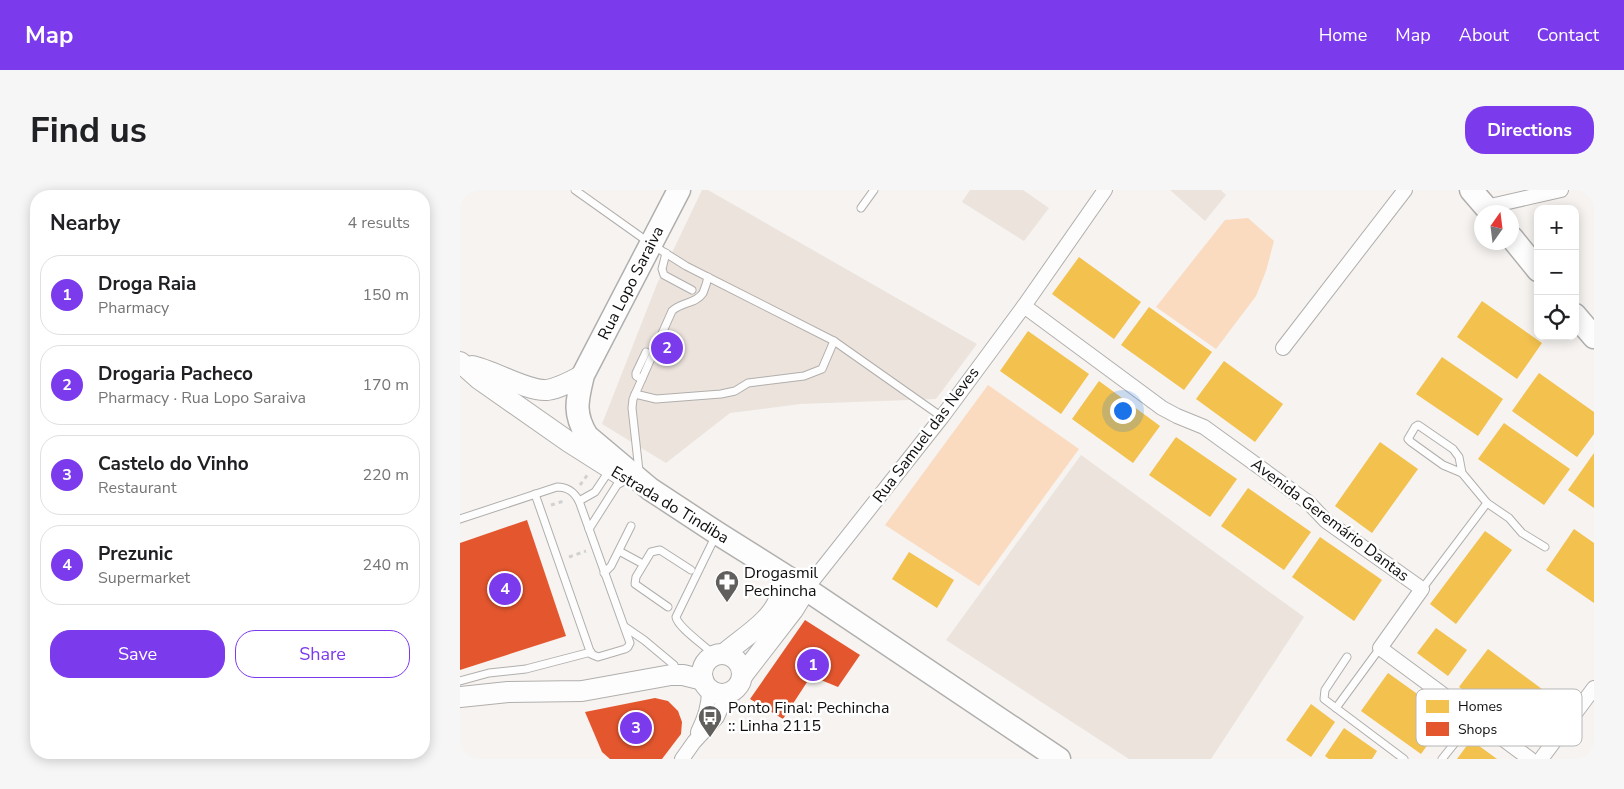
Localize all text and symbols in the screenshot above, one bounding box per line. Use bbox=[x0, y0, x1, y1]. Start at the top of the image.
text: Map bbox=[25, 19, 73, 51]
text: Home bbox=[1319, 23, 1367, 47]
text: Map bbox=[1395, 23, 1431, 47]
text: About bbox=[1459, 23, 1509, 47]
text: Contact bbox=[1537, 23, 1599, 47]
button: Directions bbox=[1465, 106, 1594, 154]
text: Find us bbox=[30, 107, 147, 154]
north arrow bbox=[1474, 205, 1519, 250]
map controls bbox=[1534, 205, 1579, 340]
button: + bbox=[1534, 205, 1579, 250]
text: Nearby bbox=[50, 209, 120, 237]
text: 4 results bbox=[348, 212, 410, 234]
street label: Rua Lopo Saraiva bbox=[593, 222, 669, 344]
button: − bbox=[1534, 250, 1579, 295]
text: Droga Raia bbox=[98, 271, 196, 297]
text: 1 bbox=[62, 284, 72, 306]
text: 150 m bbox=[362, 284, 409, 306]
button: locate bbox=[1534, 295, 1579, 340]
text: Pharmacy bbox=[98, 297, 169, 319]
pin: 2 bbox=[651, 329, 683, 367]
text: Drogaria Pacheco bbox=[98, 361, 253, 387]
street label: Rua Samuel das Neves bbox=[868, 363, 984, 507]
text: 2 bbox=[62, 374, 72, 396]
text: 170 m bbox=[362, 374, 409, 396]
text: Pharmacy · Rua Lopo Saraiva bbox=[98, 387, 306, 409]
your location bbox=[1110, 398, 1136, 424]
text: Castelo do Vinho bbox=[98, 451, 249, 477]
street label: Avenida Geremário Dantas bbox=[1246, 453, 1414, 587]
street label: Estrada do Tindiba bbox=[607, 461, 733, 549]
text: 3 bbox=[62, 464, 72, 486]
text: 220 m bbox=[362, 464, 409, 486]
text: Restaurant bbox=[98, 477, 177, 499]
text: Prezunic bbox=[98, 541, 173, 567]
text: 4 bbox=[62, 554, 72, 576]
text: 240 m bbox=[362, 554, 409, 576]
place label: Drogasmil Pechincha bbox=[744, 562, 818, 602]
text: Supermarket bbox=[98, 567, 190, 589]
pharmacy icon: Drogasmil Pechincha bbox=[714, 569, 740, 603]
pin: 4 bbox=[489, 570, 521, 608]
button: Save bbox=[50, 630, 225, 678]
button: Share bbox=[235, 630, 410, 678]
pin: 1 bbox=[797, 646, 829, 684]
legend bbox=[1416, 689, 1582, 746]
place label: Ponto Final: Pechincha :: Linha 2115 bbox=[728, 697, 889, 737]
text: Homes bbox=[1458, 697, 1503, 716]
bus stop icon: Ponto Final: Pechincha :: Linha 2115 bbox=[697, 704, 723, 738]
pin: 3 bbox=[620, 709, 652, 747]
text: Shops bbox=[1458, 720, 1498, 739]

